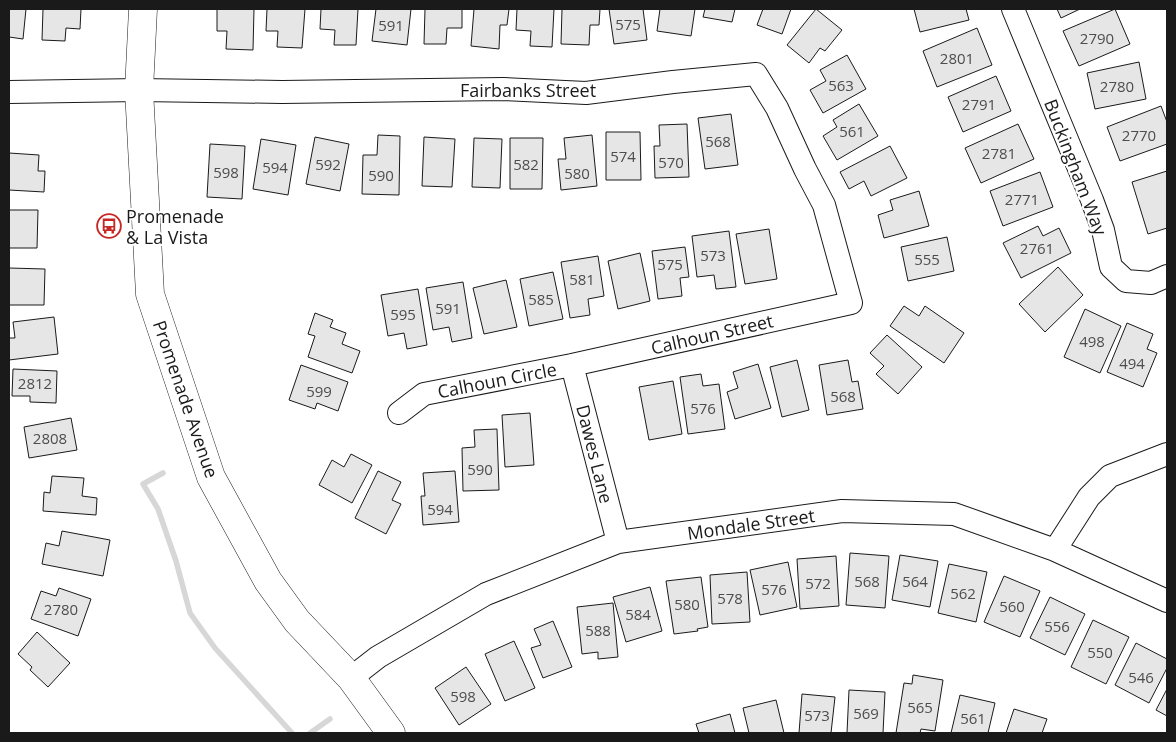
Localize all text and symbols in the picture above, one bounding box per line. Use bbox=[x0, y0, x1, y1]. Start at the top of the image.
house number: 575 bbox=[615, 14, 641, 34]
house number: 591 bbox=[378, 15, 404, 35]
house number: 2790 bbox=[1080, 28, 1114, 48]
house number: 2801 bbox=[940, 48, 974, 68]
house number: 563 bbox=[828, 75, 854, 95]
house number: 2780 bbox=[1100, 76, 1134, 96]
street label: Fairbanks Street bbox=[460, 78, 596, 102]
house number: 2791 bbox=[962, 94, 996, 114]
street label: Buckingham Way bbox=[1039, 95, 1113, 239]
house number: 561 bbox=[839, 121, 865, 141]
house number: 2770 bbox=[1122, 125, 1156, 145]
house number: 568 bbox=[705, 131, 731, 151]
house number: 2781 bbox=[982, 143, 1016, 163]
house number: 574 bbox=[610, 146, 636, 166]
house number: 570 bbox=[658, 152, 684, 172]
house number: 592 bbox=[315, 154, 341, 174]
house number: 582 bbox=[513, 154, 539, 174]
house number: 594 bbox=[262, 157, 288, 177]
house number: 598 bbox=[213, 162, 239, 182]
house number: 580 bbox=[564, 163, 590, 183]
house number: 590 bbox=[368, 165, 394, 185]
house number: 2771 bbox=[1005, 189, 1039, 209]
place label: Promenade & La Vista bbox=[126, 204, 224, 249]
bus stop icon: Promenade & La Vista bbox=[96, 213, 122, 239]
house number: 2761 bbox=[1020, 238, 1054, 258]
house number: 573 bbox=[700, 245, 726, 265]
house number: 555 bbox=[914, 249, 940, 269]
house number: 575 bbox=[657, 254, 683, 274]
house number: 581 bbox=[569, 269, 595, 289]
house number: 585 bbox=[528, 289, 554, 309]
house number: 591 bbox=[435, 298, 461, 318]
house number: 595 bbox=[390, 304, 416, 324]
street label: Calhoun Street bbox=[649, 308, 775, 360]
street label: Promenade Avenue bbox=[148, 317, 224, 481]
house number: 498 bbox=[1079, 331, 1105, 351]
house number: 494 bbox=[1119, 353, 1145, 373]
street label: Calhoun Circle bbox=[435, 357, 559, 403]
house number: 2812 bbox=[18, 373, 52, 393]
house number: 599 bbox=[306, 381, 332, 401]
house number: 568 bbox=[830, 386, 856, 406]
house number: 576 bbox=[690, 398, 716, 418]
street label: Dawes Lane bbox=[571, 402, 619, 506]
house number: 2808 bbox=[33, 428, 67, 448]
house number: 590 bbox=[467, 459, 493, 479]
house number: 594 bbox=[427, 499, 453, 519]
street label: Mondale Street bbox=[686, 503, 816, 545]
house number: 568 bbox=[854, 571, 880, 591]
house number: 564 bbox=[902, 571, 928, 591]
house number: 572 bbox=[805, 573, 831, 593]
house number: 576 bbox=[761, 579, 787, 599]
house number: 562 bbox=[950, 583, 976, 603]
house number: 578 bbox=[717, 588, 743, 608]
house number: 580 bbox=[674, 594, 700, 614]
house number: 560 bbox=[999, 596, 1025, 616]
house number: 2780 bbox=[44, 599, 78, 619]
house number: 584 bbox=[625, 604, 651, 624]
house number: 556 bbox=[1044, 616, 1070, 636]
house number: 588 bbox=[585, 620, 611, 640]
house number: 550 bbox=[1087, 642, 1113, 662]
house number: 546 bbox=[1128, 667, 1154, 687]
house number: 598 bbox=[450, 686, 476, 706]
house number: 565 bbox=[907, 697, 933, 717]
house number: 569 bbox=[853, 703, 879, 723]
house number: 573 bbox=[804, 705, 830, 725]
house number: 561 bbox=[960, 708, 986, 728]

